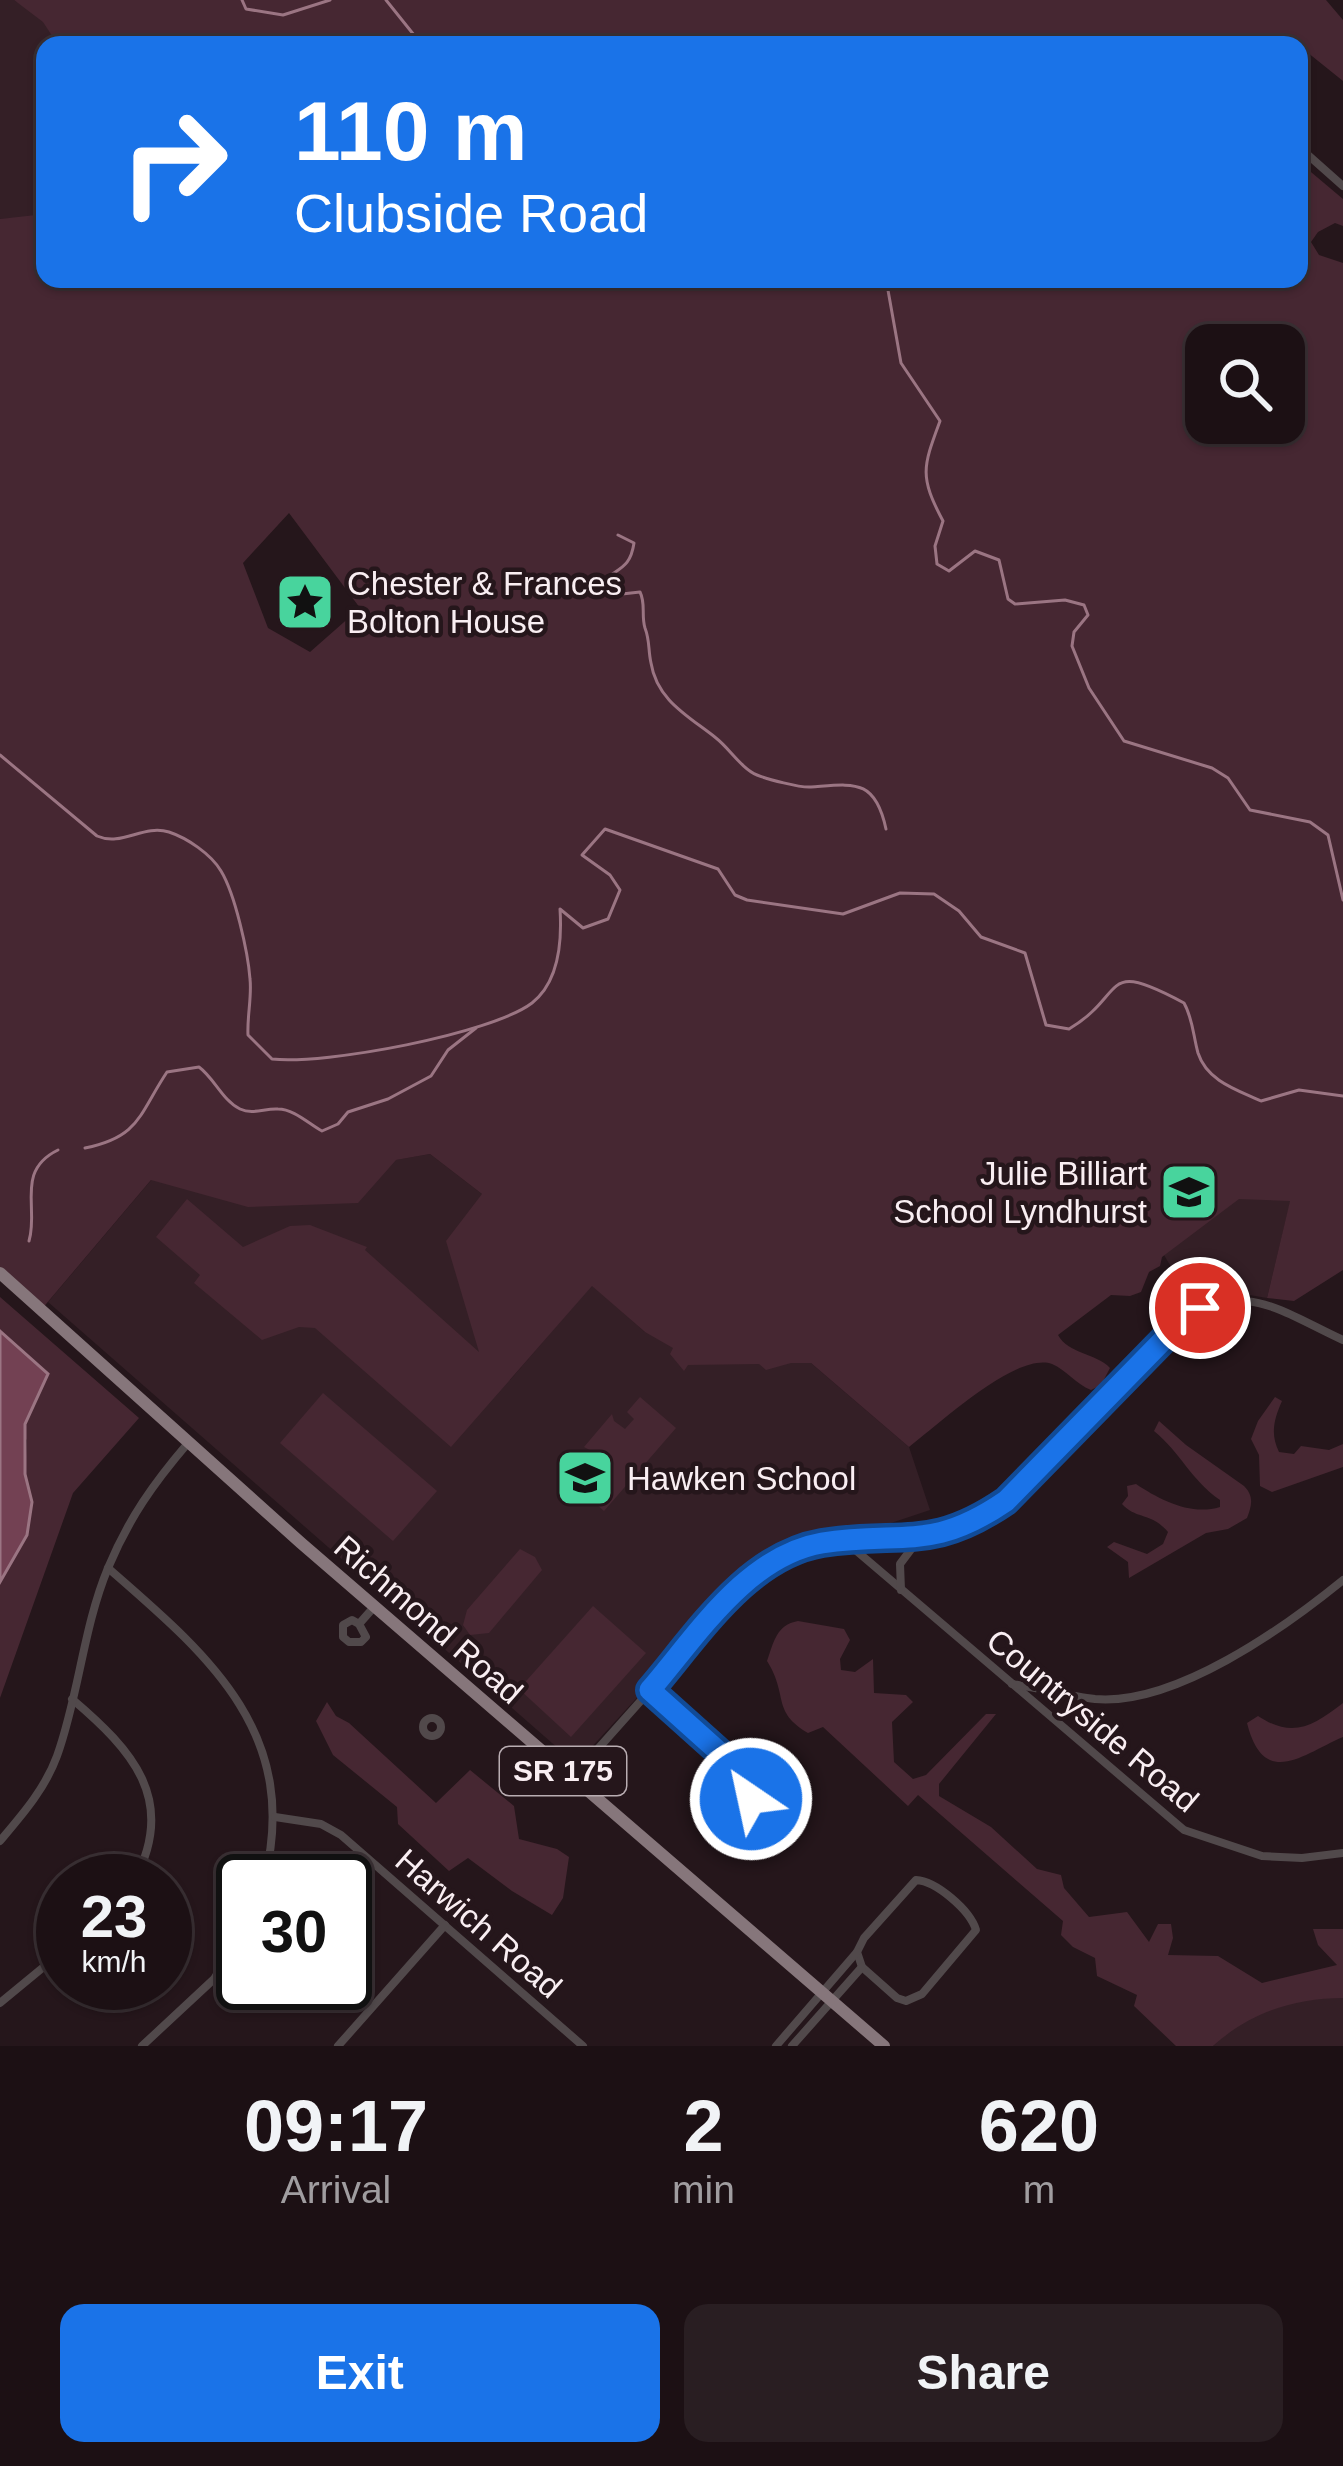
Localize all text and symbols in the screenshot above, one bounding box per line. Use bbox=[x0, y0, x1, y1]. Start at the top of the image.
icon: right bbox=[96, 84, 252, 240]
text: 110 m bbox=[294, 84, 528, 178]
text: Clubside Road bbox=[294, 183, 648, 243]
map controls bbox=[1185, 324, 1305, 444]
button: search bbox=[1185, 324, 1305, 444]
place label: Chester & Frances Bolton House bbox=[347, 565, 622, 640]
place icon: Chester & Frances Bolton House bbox=[274, 571, 336, 633]
place label: Julie Billiart School Lyndhurst bbox=[893, 1155, 1147, 1230]
school or university icon: Julie Billiart School Lyndhurst bbox=[1158, 1161, 1220, 1223]
pin bbox=[1149, 1257, 1251, 1359]
icon: arrive bbox=[1167, 1275, 1233, 1341]
school or university icon: Hawken School bbox=[554, 1447, 616, 1509]
place label: Hawken School bbox=[627, 1460, 856, 1497]
street label: Richmond Road bbox=[327, 1528, 530, 1711]
street label: Countryside Road bbox=[980, 1621, 1206, 1819]
position arrow bbox=[688, 1736, 814, 1862]
road number: SR 175 bbox=[500, 1747, 626, 1795]
street label: Harwich Road bbox=[388, 1841, 569, 2005]
speed limit sign: 30 bbox=[216, 1854, 372, 2010]
text: 23 bbox=[81, 1883, 147, 1950]
text: km/h bbox=[81, 1945, 147, 1978]
text: 09:17 bbox=[244, 2086, 428, 2166]
text: 2 bbox=[683, 2086, 724, 2166]
text: 620 bbox=[979, 2086, 1099, 2166]
text: Arrival bbox=[281, 2168, 391, 2211]
text: min bbox=[672, 2168, 735, 2211]
text: m bbox=[1023, 2168, 1055, 2211]
button: Exit bbox=[60, 2304, 660, 2442]
button: Share bbox=[684, 2304, 1283, 2442]

